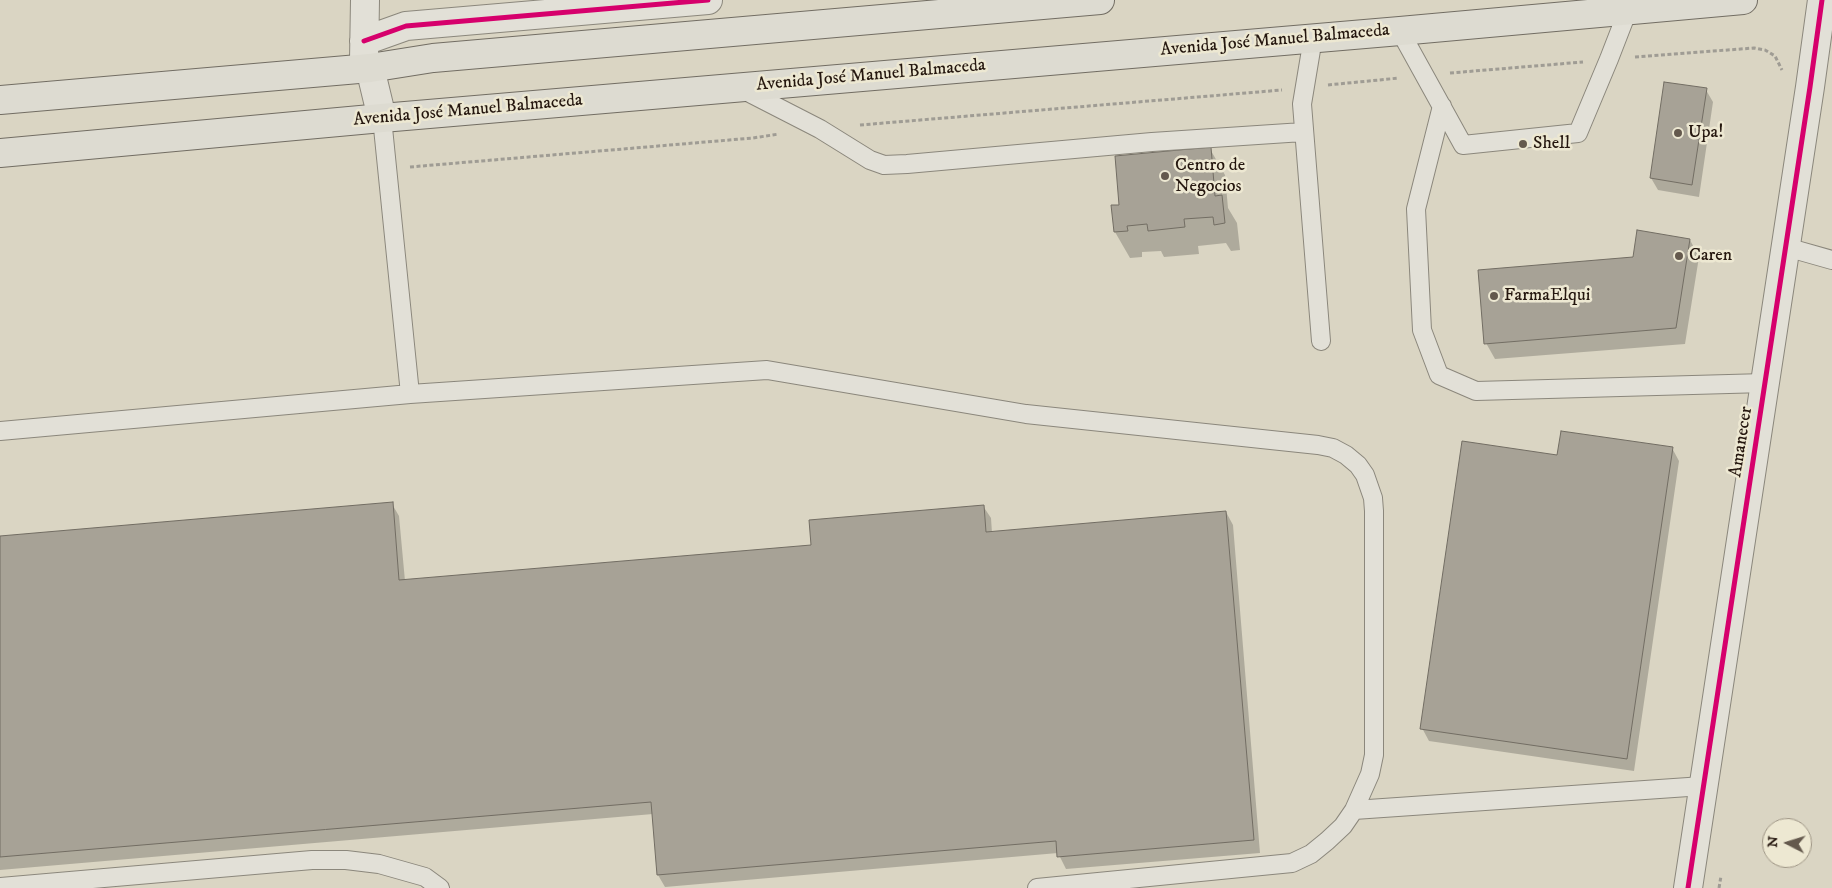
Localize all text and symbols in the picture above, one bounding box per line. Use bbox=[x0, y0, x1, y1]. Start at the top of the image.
street label: Avenida José Manuel Balmaceda bbox=[1159, 20, 1391, 62]
street label: Avenida José Manuel Balmaceda bbox=[755, 55, 987, 97]
street label: Avenida José Manuel Balmaceda bbox=[352, 90, 584, 132]
place label: Upa! bbox=[1688, 122, 1723, 144]
marker: Upa! bbox=[1672, 127, 1684, 139]
place label: Shell bbox=[1533, 133, 1570, 155]
marker: Shell bbox=[1517, 138, 1529, 150]
place label: Centro de Negocios bbox=[1175, 155, 1245, 198]
marker: Centro de Negocios bbox=[1159, 170, 1171, 182]
place label: Caren bbox=[1689, 245, 1732, 267]
marker: Caren bbox=[1673, 250, 1685, 262]
place label: FarmaElqui bbox=[1504, 285, 1590, 307]
marker: FarmaElqui bbox=[1488, 290, 1500, 302]
street label: Amanecer bbox=[1726, 405, 1758, 479]
north arrow bbox=[1762, 818, 1812, 868]
text: N bbox=[1764, 835, 1783, 848]

